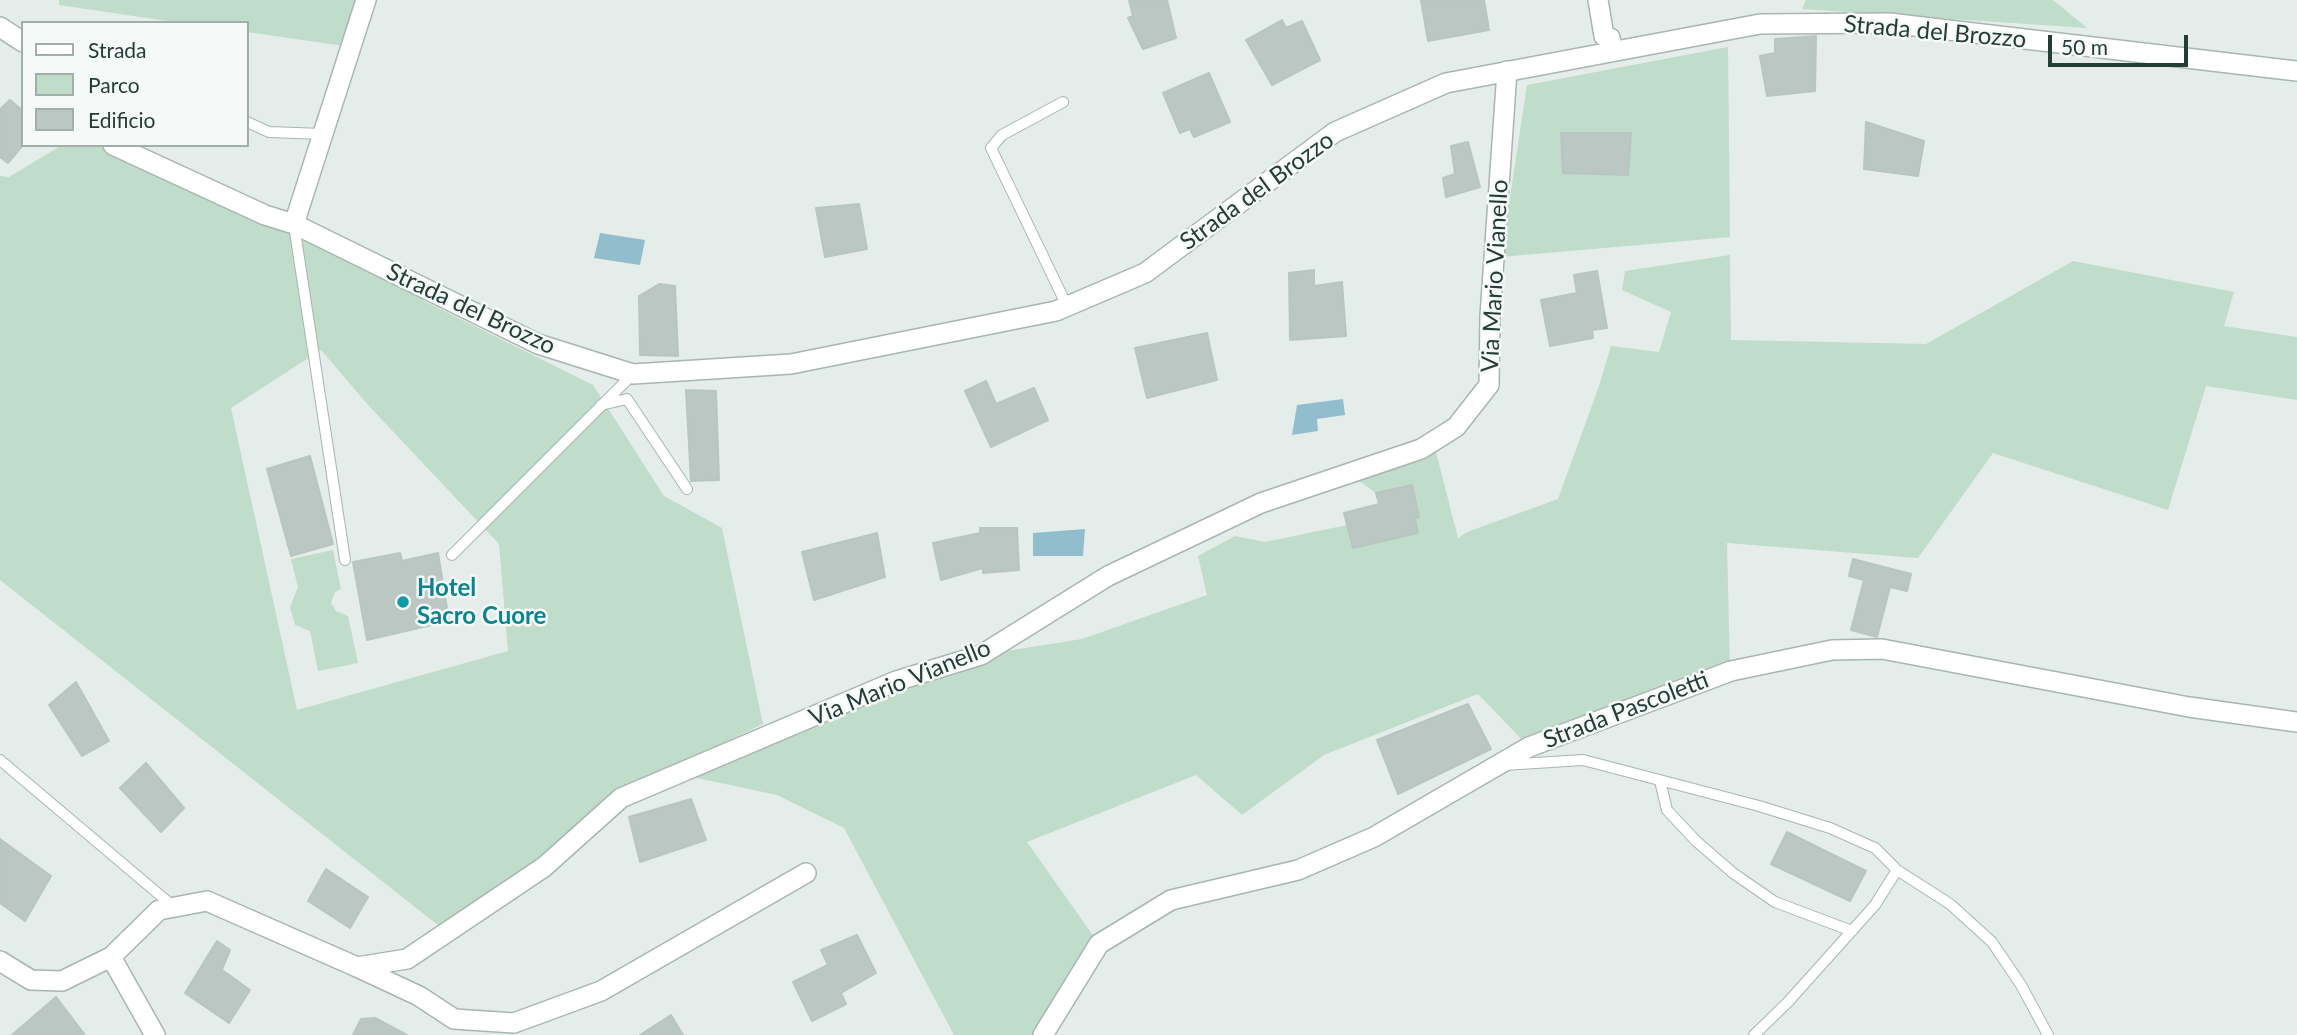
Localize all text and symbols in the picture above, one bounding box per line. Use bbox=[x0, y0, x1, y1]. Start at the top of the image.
street label: Strada del Brozzo bbox=[1843, 10, 2027, 54]
legend bbox=[21, 21, 248, 147]
scale bar bbox=[2052, 21, 2192, 65]
text: 50 m bbox=[2061, 34, 2108, 59]
text: Strada bbox=[88, 37, 147, 62]
text: Parco bbox=[88, 72, 140, 97]
text: Edificio bbox=[88, 107, 155, 132]
street label: Strada del Brozzo bbox=[1175, 126, 1339, 256]
street label: Via Mario Vianello bbox=[1476, 179, 1514, 373]
street label: Strada del Brozzo bbox=[382, 257, 560, 361]
place label: Hotel Sacro Cuore bbox=[417, 574, 546, 630]
marker: Hotel Sacro Cuore bbox=[395, 594, 411, 610]
street label: Via Mario Vianello bbox=[805, 633, 995, 733]
street label: Strada Pascoletti bbox=[1539, 665, 1713, 755]

